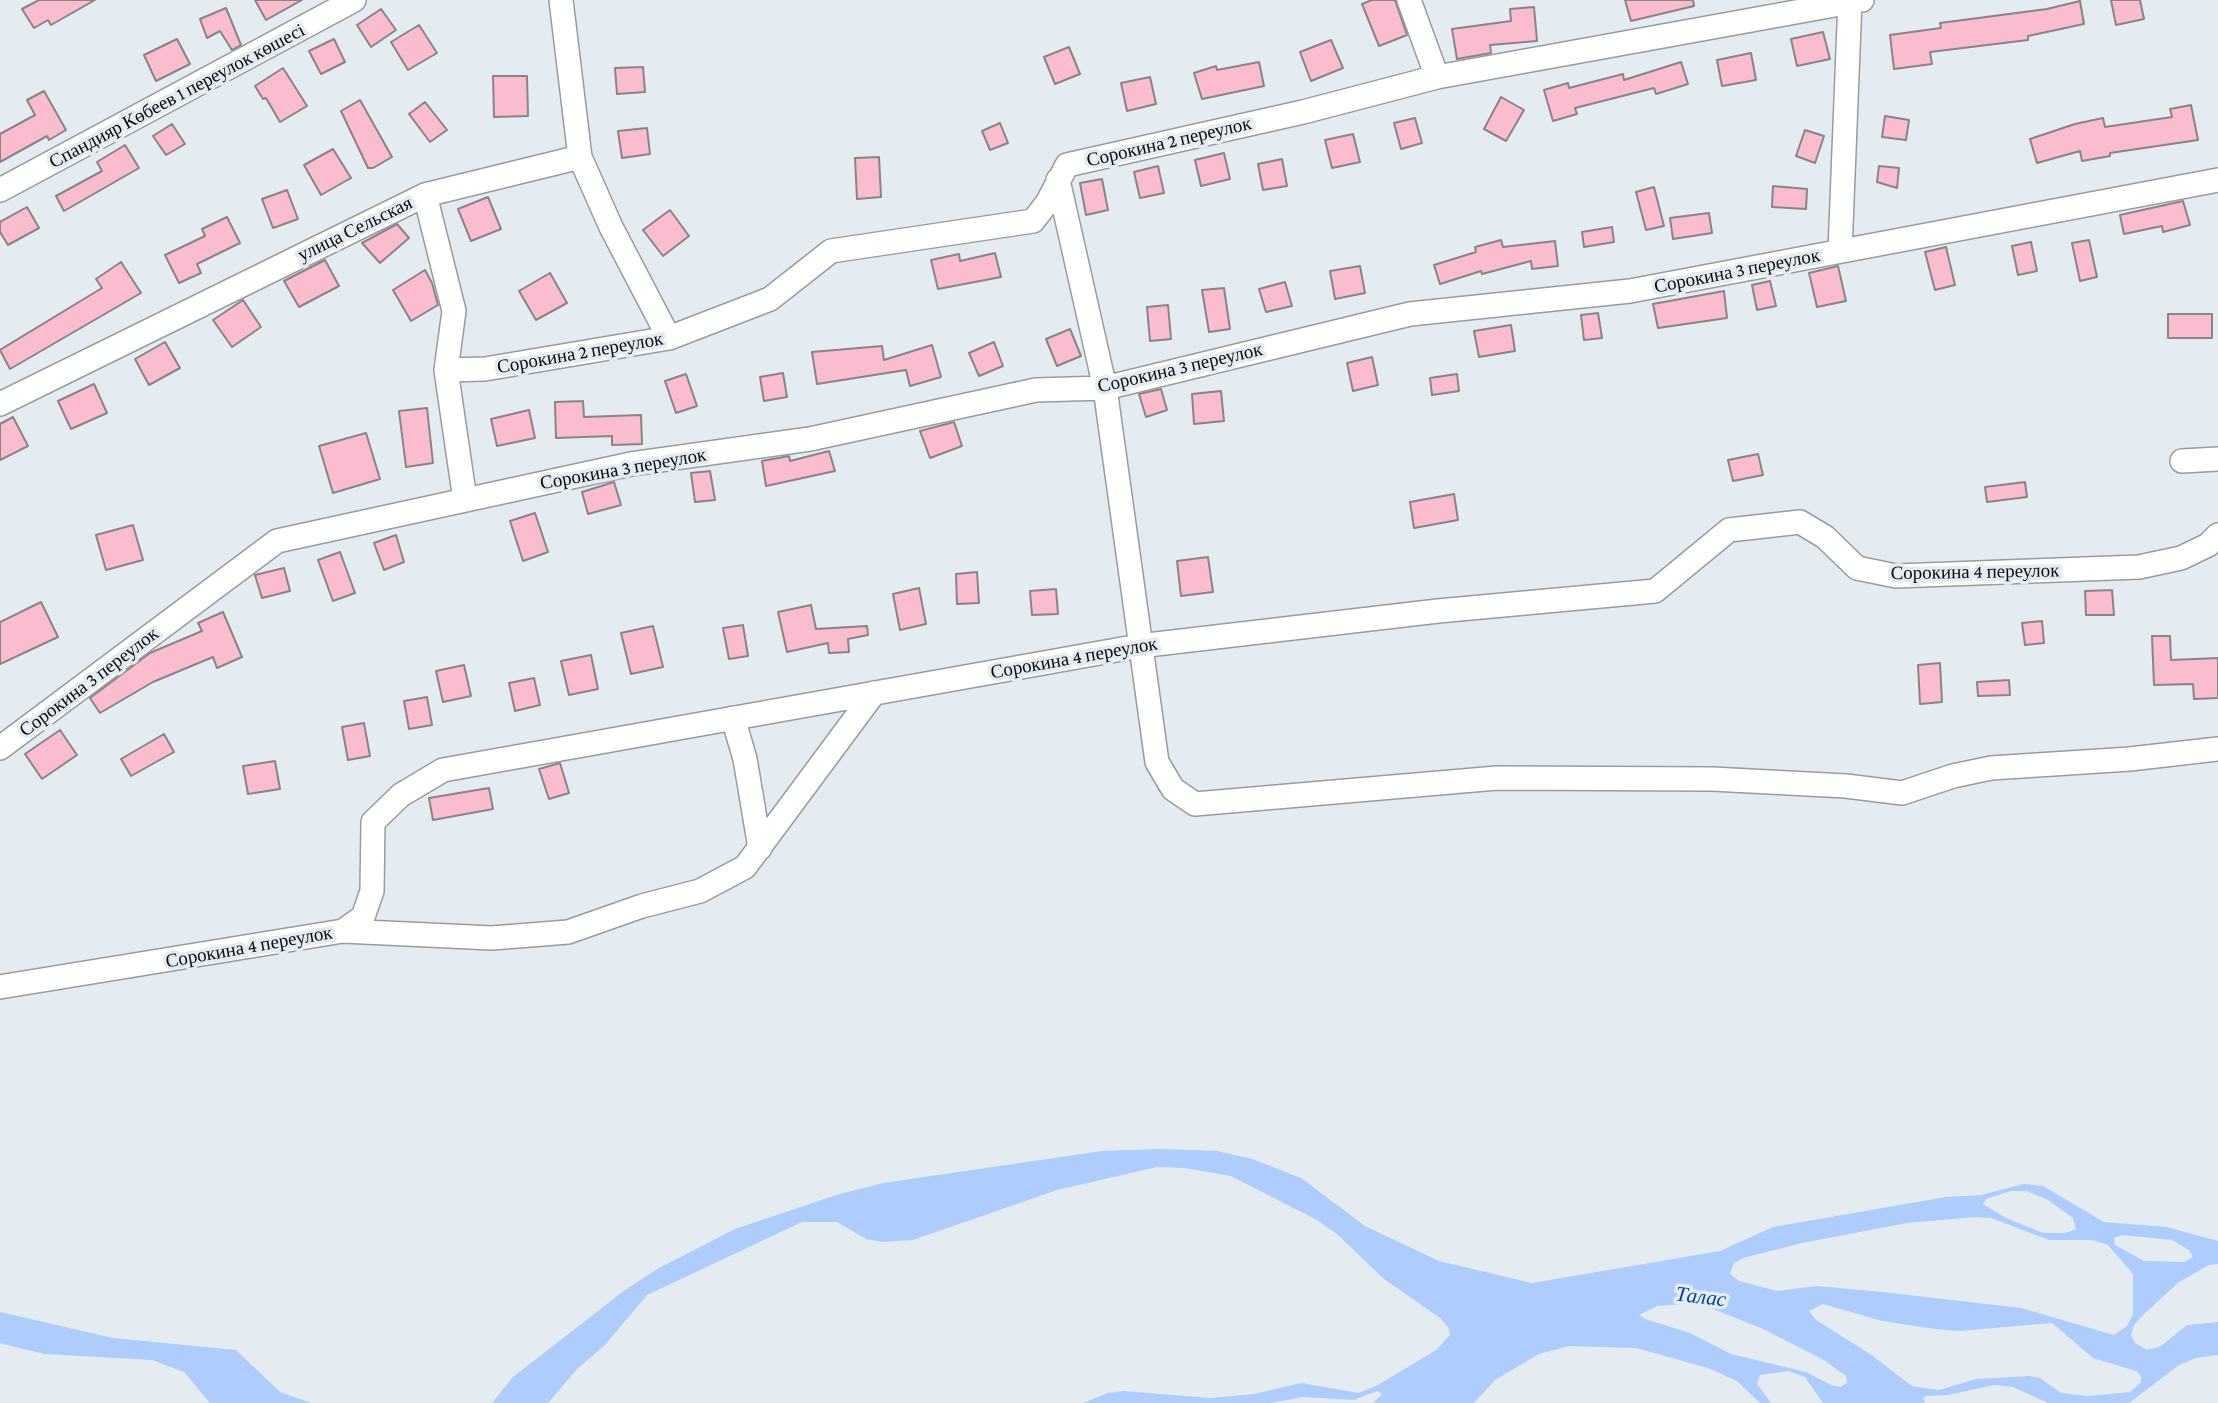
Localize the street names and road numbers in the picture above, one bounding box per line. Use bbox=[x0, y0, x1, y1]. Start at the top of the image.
street label: Спандияр Көбеев 1 переулок көшесі bbox=[45, 19, 309, 173]
street label: Сорокина 2 переулок bbox=[1084, 112, 1254, 172]
street label: улица Сельская bbox=[294, 191, 416, 267]
street label: Сорокина 3 переулок bbox=[1652, 244, 1822, 298]
street label: Сорокина 2 переулок bbox=[495, 327, 665, 379]
street label: Сорокина 3 переулок bbox=[1095, 338, 1265, 398]
street label: Сорокина 3 переулок bbox=[538, 443, 708, 495]
street label: Сорокина 4 переулок bbox=[1890, 559, 2060, 585]
street label: Сорокина 3 переулок bbox=[15, 622, 163, 742]
street label: Сорокина 4 переулок bbox=[989, 632, 1159, 684]
street label: Сорокина 4 переулок bbox=[164, 921, 334, 973]

